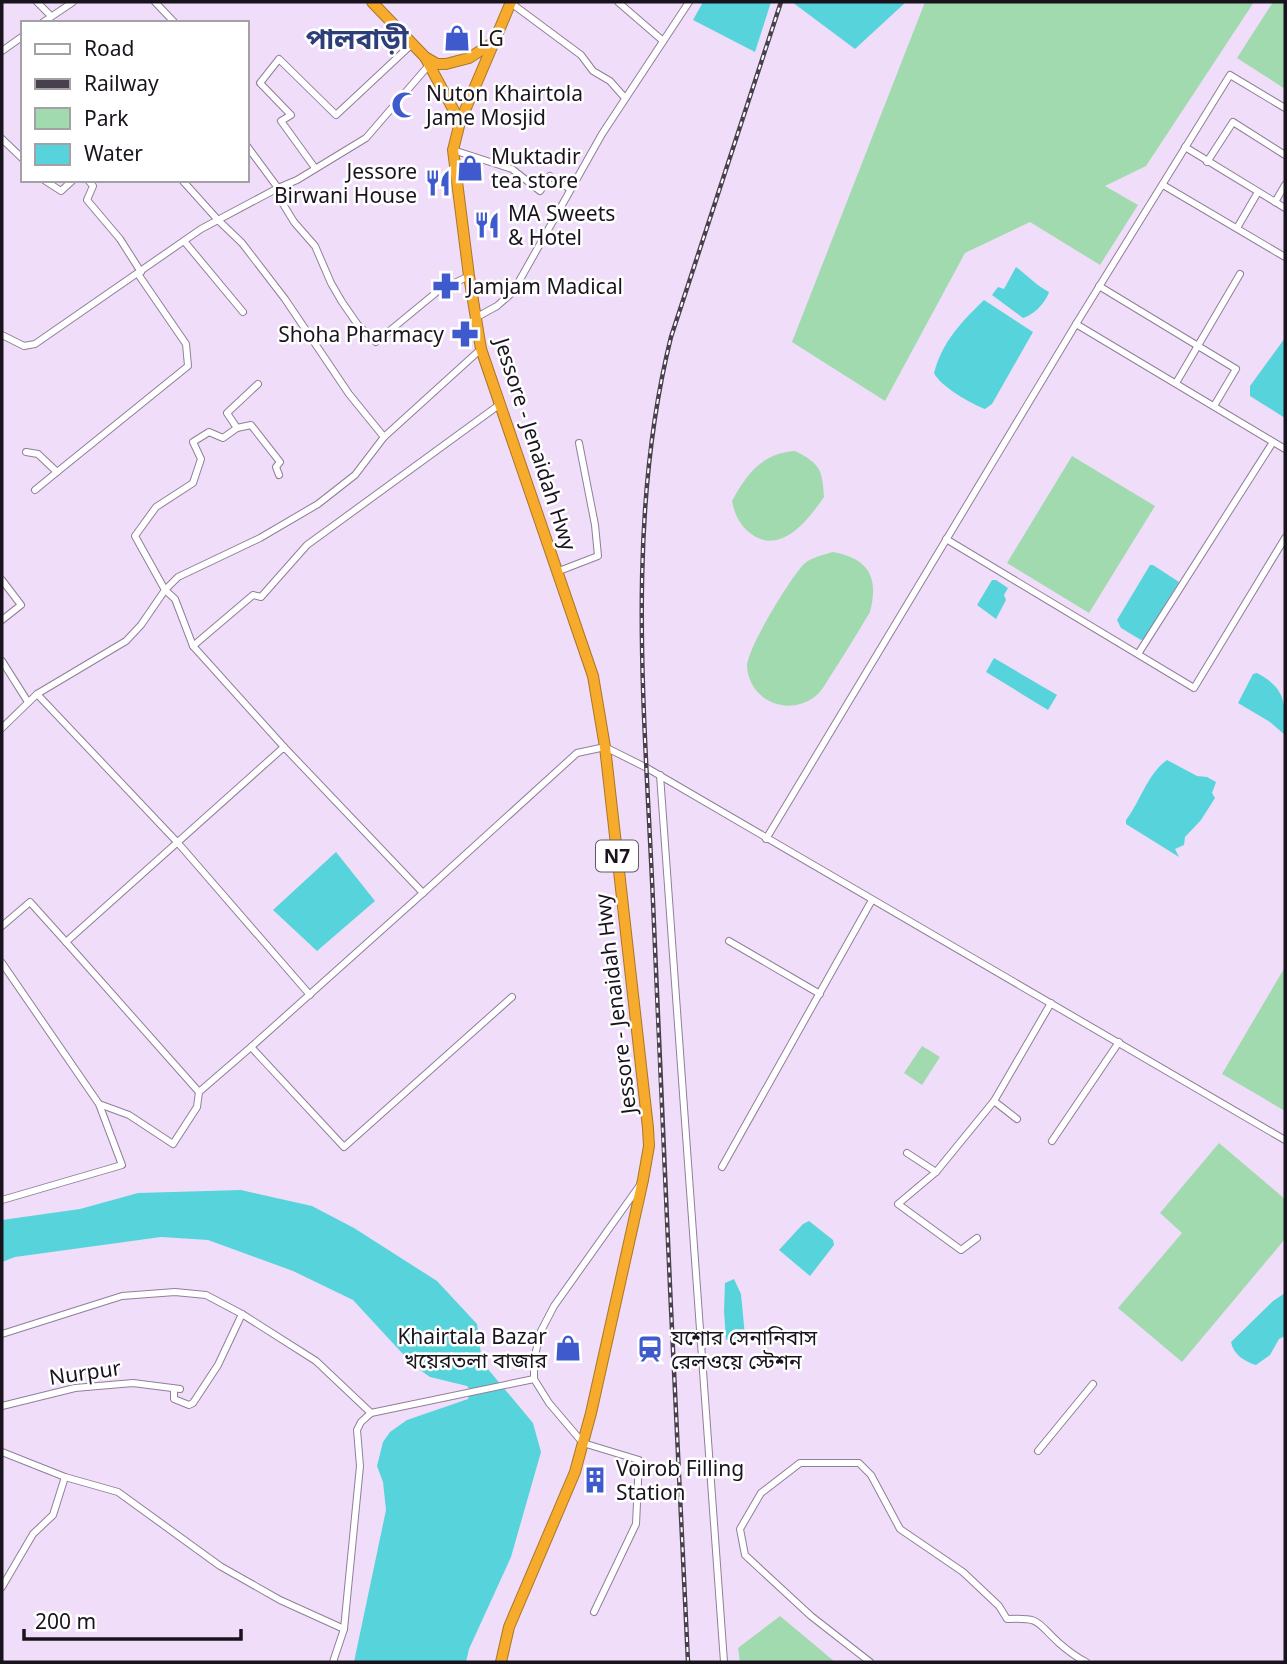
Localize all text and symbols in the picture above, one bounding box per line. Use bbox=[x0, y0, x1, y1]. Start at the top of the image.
district label: পালবাড়ী bbox=[306, 19, 409, 57]
legend bbox=[21, 21, 248, 182]
shop icon: LG bbox=[442, 23, 472, 53]
place label: LG bbox=[478, 24, 504, 52]
text: Road bbox=[84, 34, 134, 62]
text: Railway bbox=[84, 69, 159, 97]
place label: Nuton Khairtola Jame Mosjid bbox=[424, 79, 583, 131]
mosque icon: Nuton Khairtola Jame Mosjid bbox=[390, 90, 420, 120]
text: Park bbox=[84, 104, 129, 132]
text: Water bbox=[84, 139, 143, 167]
place label: Muktadir tea store bbox=[491, 142, 581, 194]
shop icon: Muktadir tea store bbox=[455, 153, 485, 183]
place label: Jessore Birwani House bbox=[274, 157, 417, 209]
restaurant icon: Jessore Birwani House bbox=[423, 168, 453, 198]
place label: MA Sweets & Hotel bbox=[508, 199, 615, 251]
restaurant icon: MA Sweets & Hotel bbox=[472, 210, 502, 240]
pharmacy icon: Jamjam Madical bbox=[431, 271, 461, 301]
place label: Jamjam Madical bbox=[465, 272, 623, 300]
pharmacy icon: Shoha Pharmacy bbox=[450, 319, 480, 349]
place label: Shoha Pharmacy bbox=[278, 320, 444, 348]
street label: Jessore - Jenaidah Hwy bbox=[488, 332, 584, 554]
road number: N7 bbox=[596, 841, 638, 872]
street label: Jessore - Jenaidah Hwy bbox=[588, 892, 643, 1118]
place label: Khairtala Bazar খয়েরতলা বাজার bbox=[397, 1322, 547, 1374]
place label: যশোর সেনানিবাস রেলওয়ে স্টেশন bbox=[670, 1323, 818, 1375]
shop icon: Khairtala Bazar খয়েরতলা বাজার bbox=[553, 1333, 583, 1363]
station icon: যশোর সেনানিবাস রেলওয়ে স্টেশন bbox=[635, 1334, 665, 1364]
street label: Nurpur bbox=[47, 1353, 123, 1391]
place label: Voirob Filling Station bbox=[616, 1454, 744, 1506]
building icon: Voirob Filling Station bbox=[580, 1465, 610, 1495]
scale bar bbox=[24, 1598, 242, 1642]
text: 200 m bbox=[35, 1607, 96, 1635]

